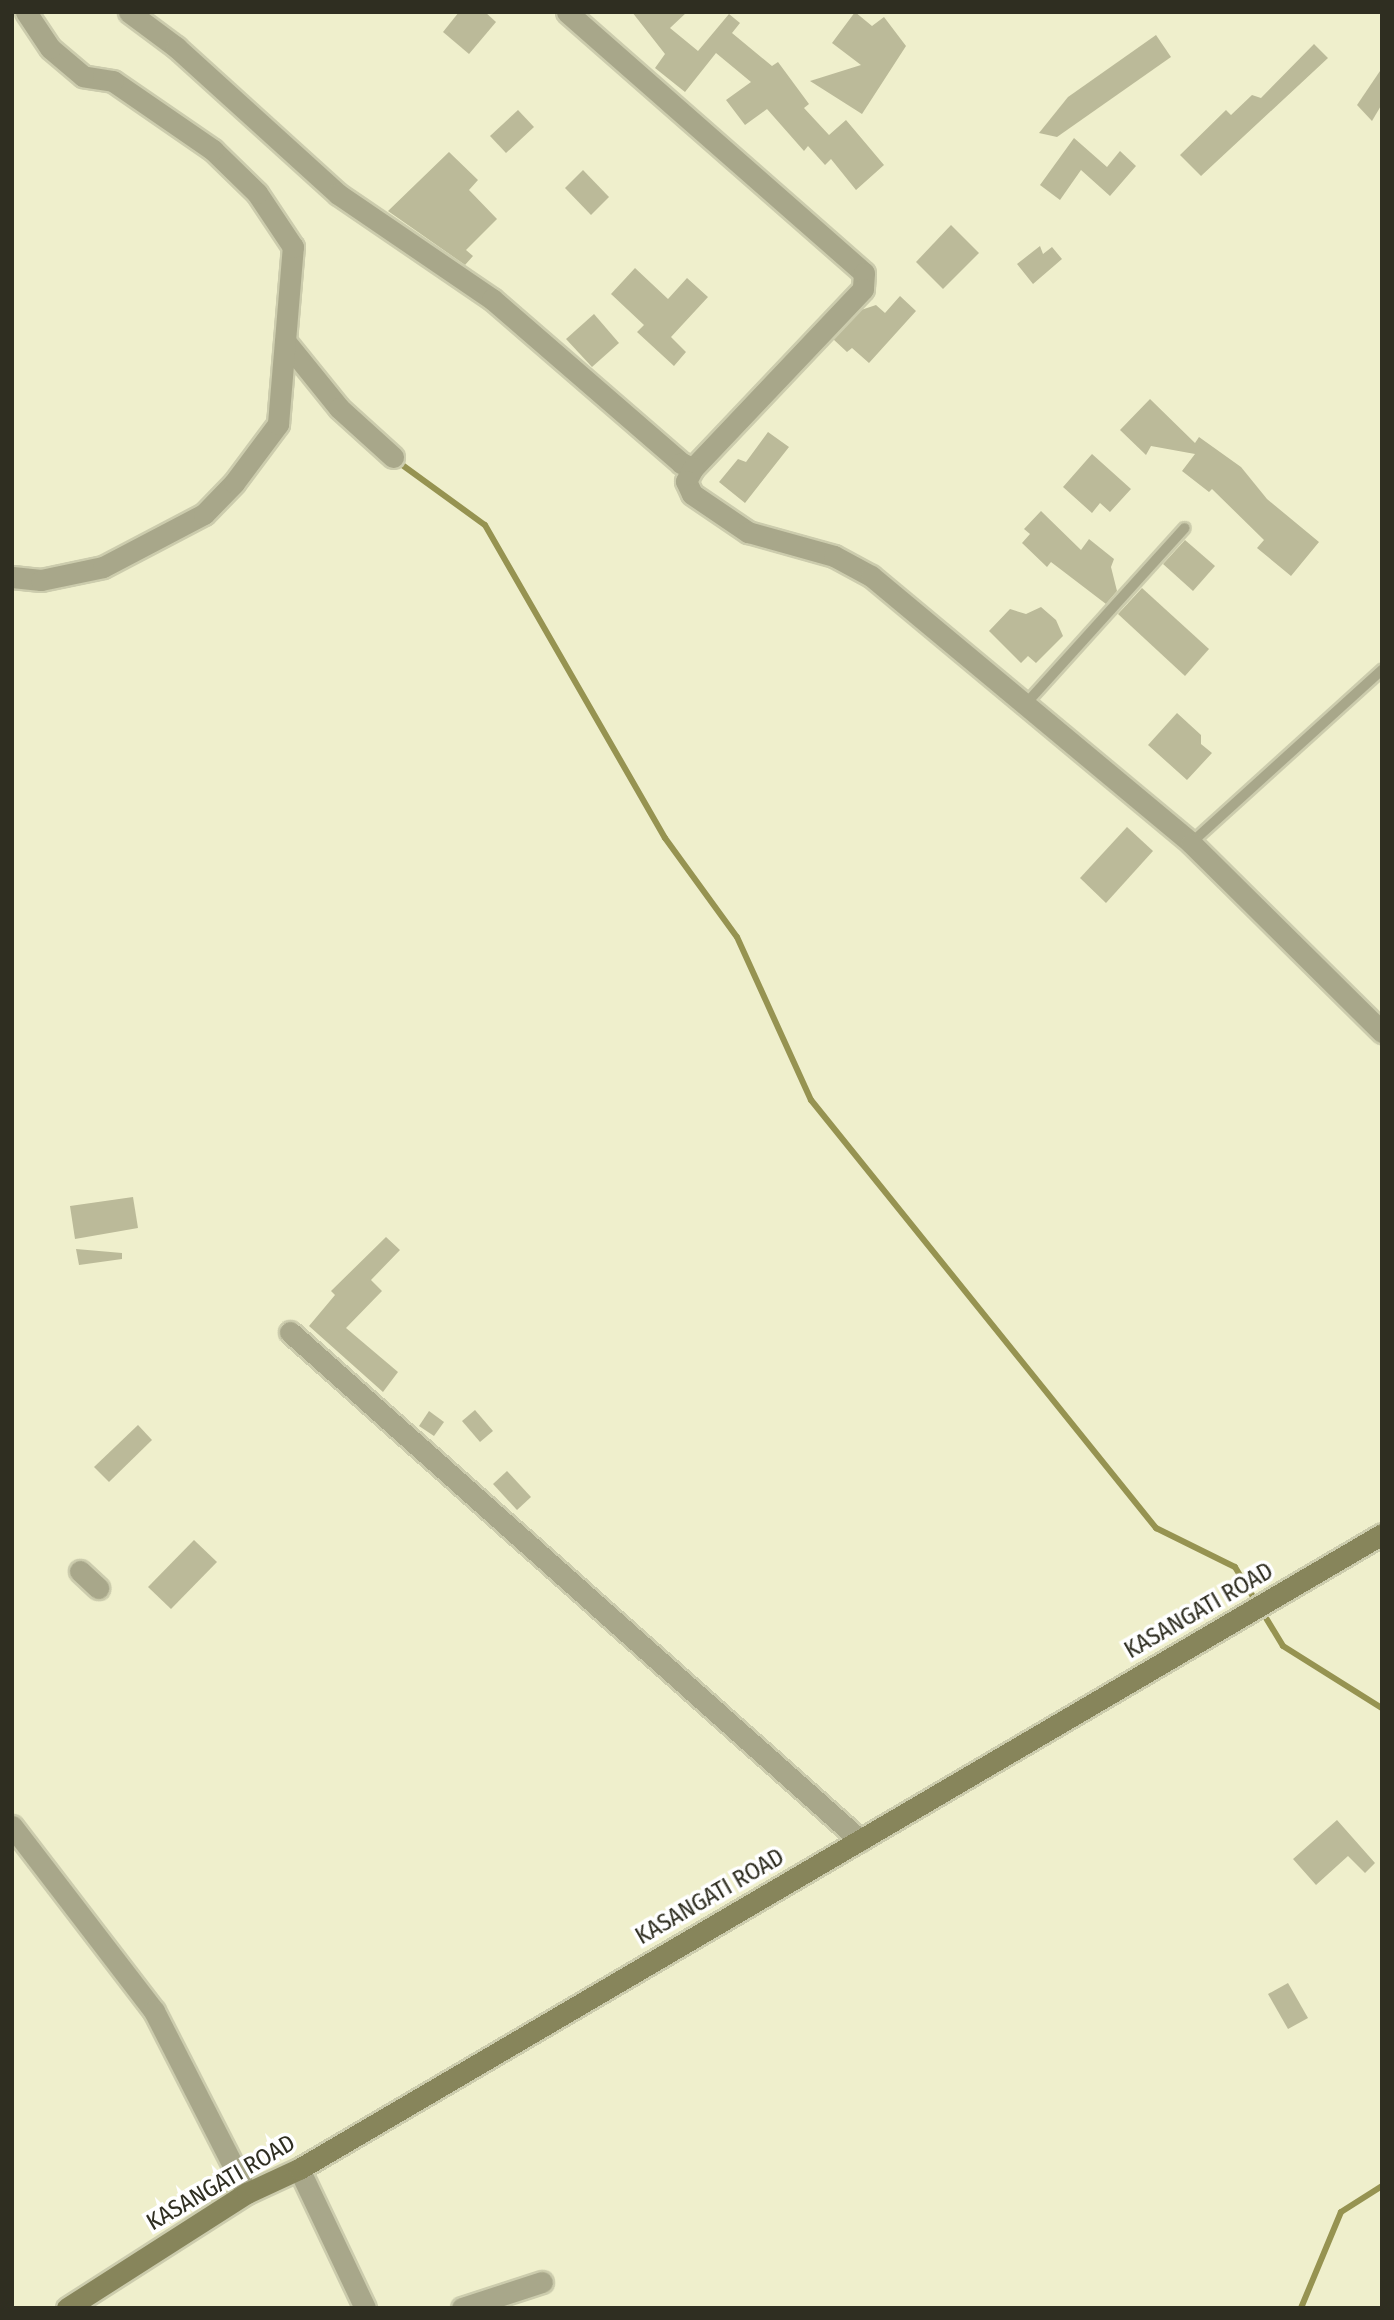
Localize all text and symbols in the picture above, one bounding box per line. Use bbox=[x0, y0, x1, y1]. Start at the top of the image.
street label: KASANGATI ROAD bbox=[1120, 1557, 1278, 1665]
street label: KASANGATI ROAD bbox=[631, 1843, 789, 1951]
street label: KASANGATI ROAD bbox=[142, 2129, 300, 2237]

